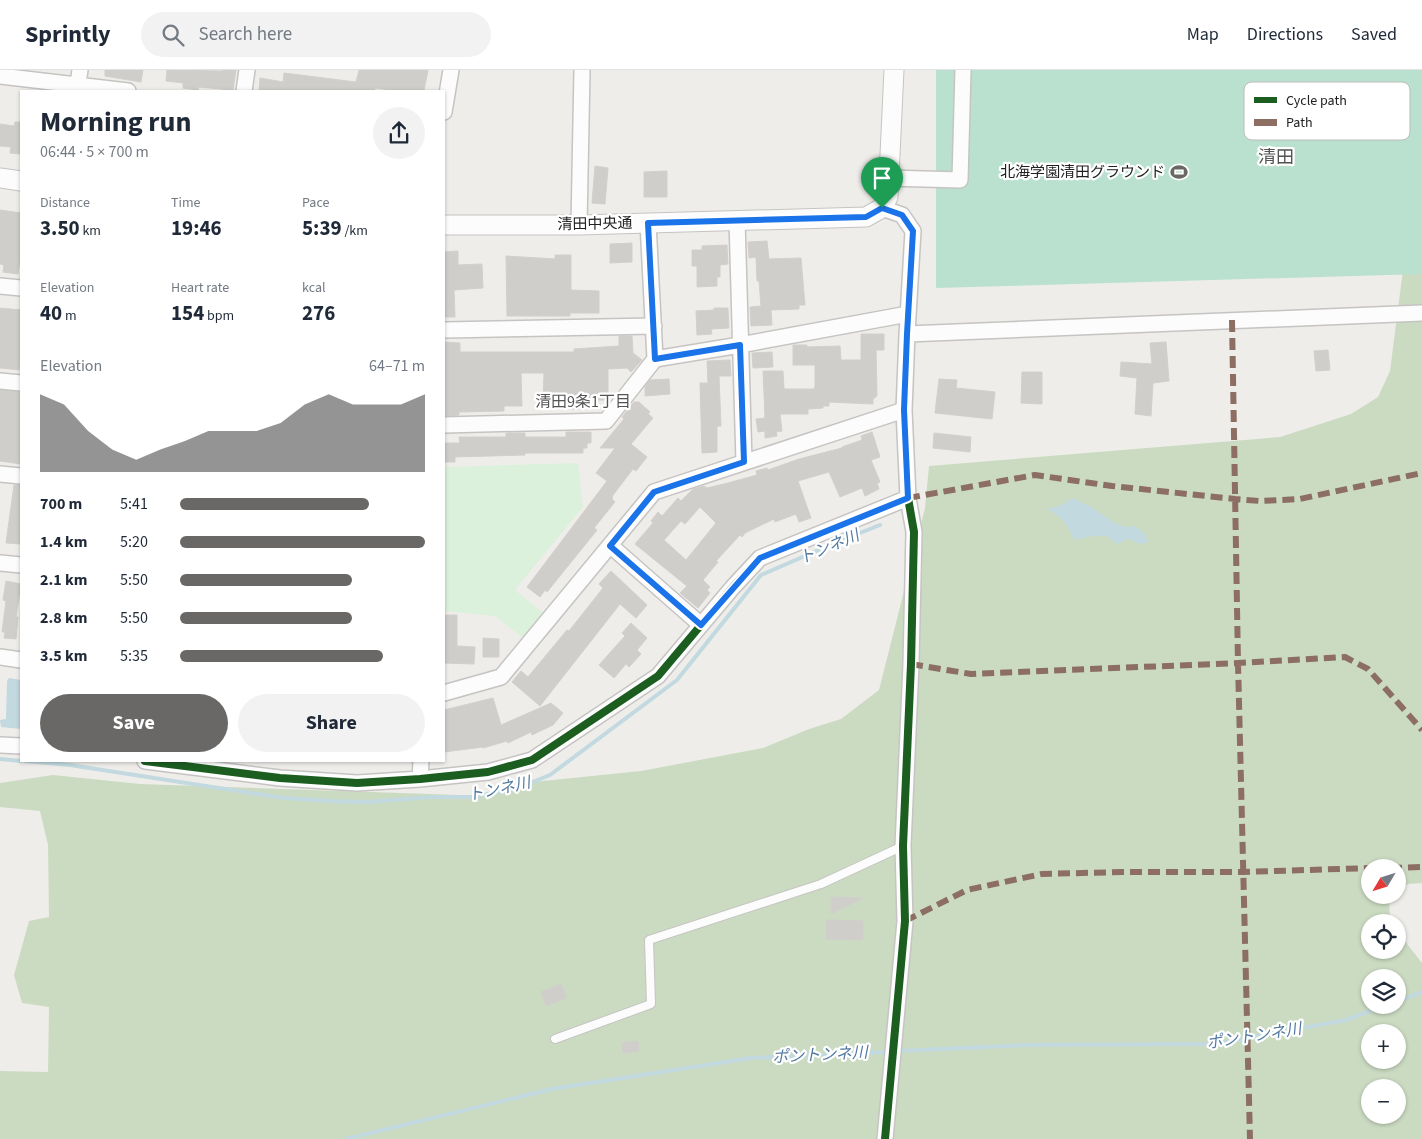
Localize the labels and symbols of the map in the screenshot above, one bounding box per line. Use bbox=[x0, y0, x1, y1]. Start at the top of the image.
legend bbox=[1244, 82, 1410, 140]
text: Cycle path bbox=[1286, 91, 1347, 111]
text: Path bbox=[1286, 113, 1313, 133]
district label: 清田 bbox=[1258, 145, 1294, 170]
pin bbox=[861, 157, 903, 208]
place label: 北海学園清田グラウンド bbox=[1000, 162, 1165, 183]
sports icon: 北海学園清田グラウンド bbox=[1169, 162, 1189, 182]
street label: 清田中央通 bbox=[557, 213, 633, 235]
district label: 清田9条1丁目 bbox=[535, 391, 631, 413]
water label: トンネ川 bbox=[795, 524, 864, 570]
water label: トンネ川 bbox=[466, 771, 534, 806]
north arrow bbox=[1361, 859, 1406, 904]
water label: ポントンネ川 bbox=[1205, 1017, 1305, 1054]
water label: ポントンネ川 bbox=[772, 1041, 870, 1068]

